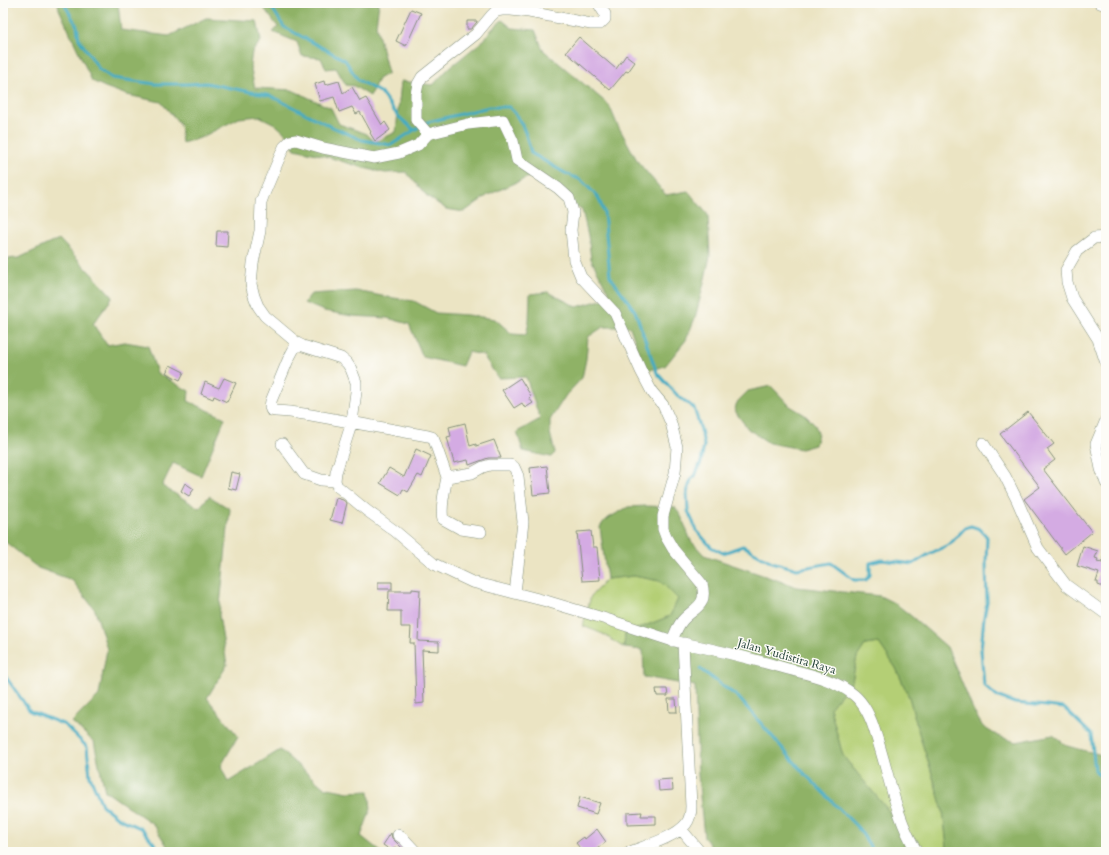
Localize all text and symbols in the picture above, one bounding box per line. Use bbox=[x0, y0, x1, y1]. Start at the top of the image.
street label: Jalan Yudistira Raya bbox=[734, 634, 839, 678]

